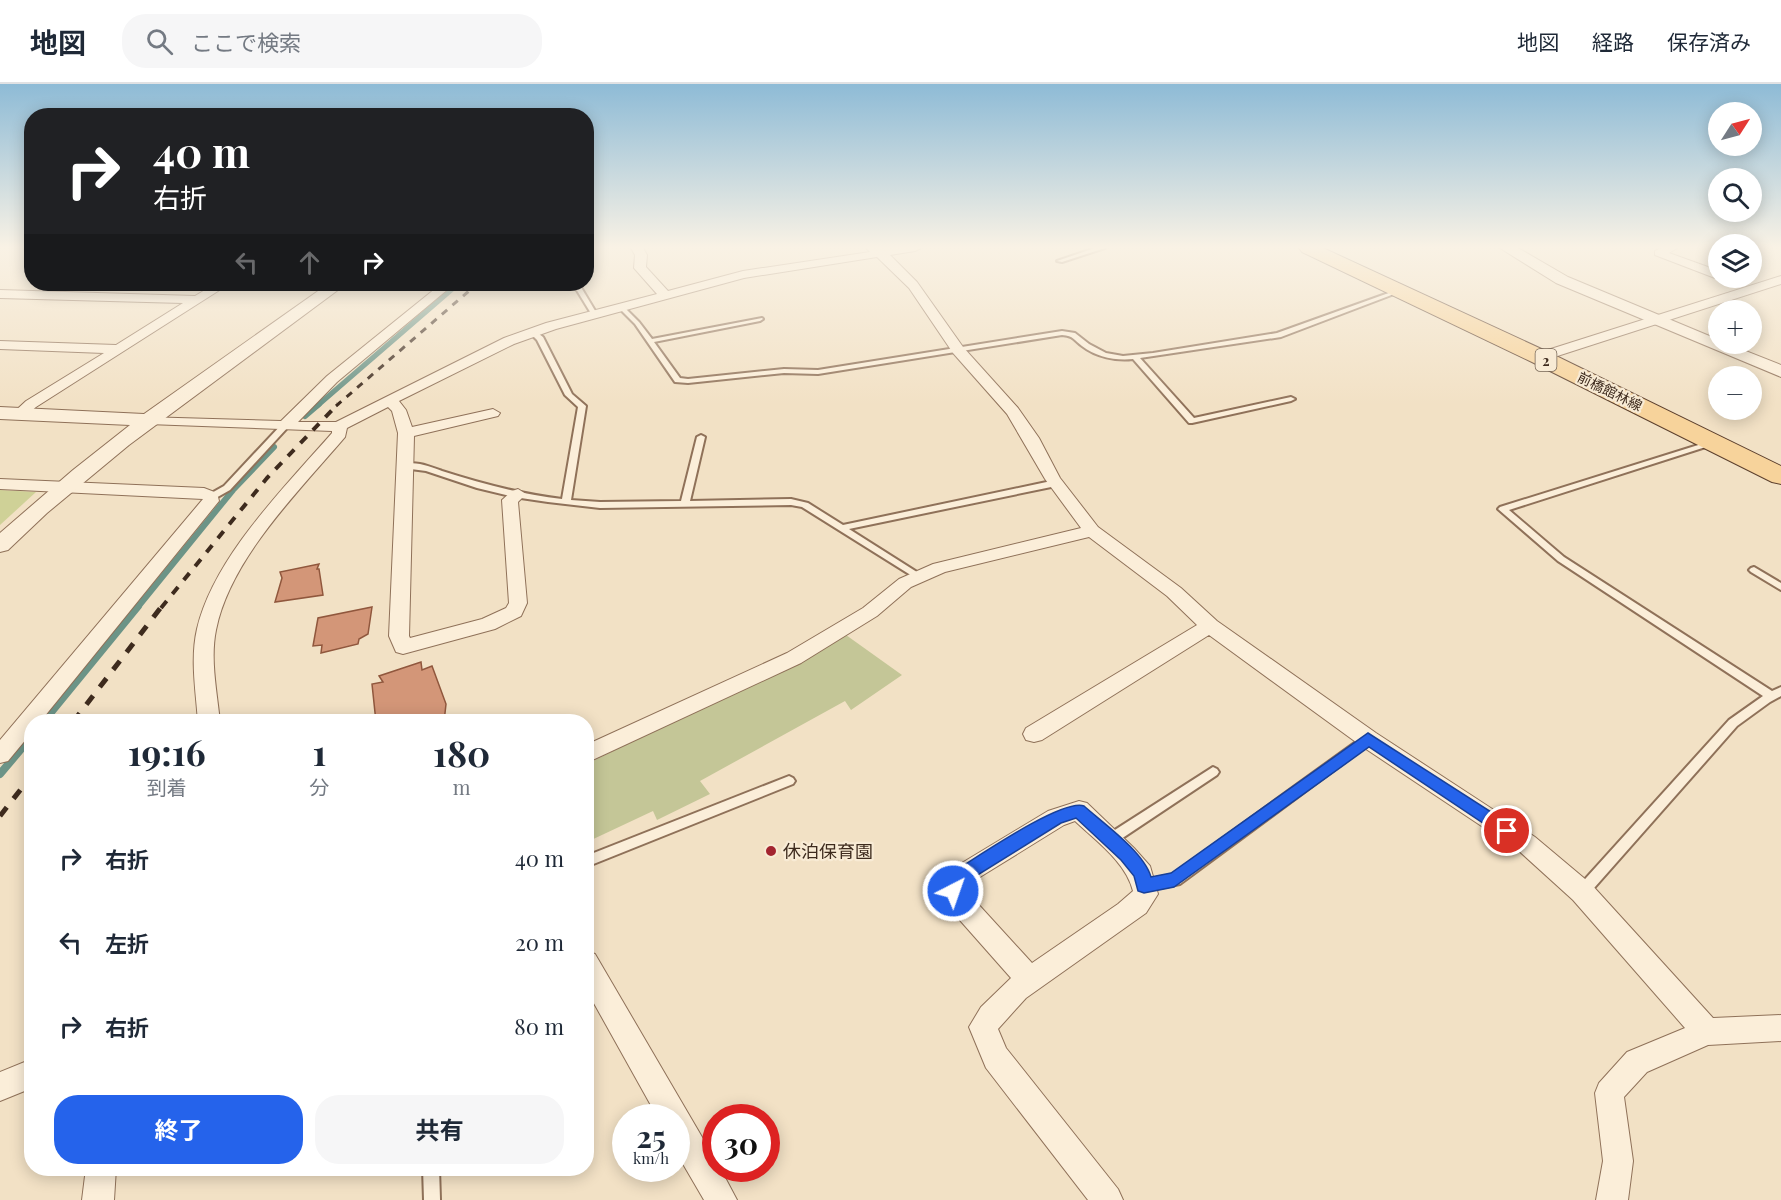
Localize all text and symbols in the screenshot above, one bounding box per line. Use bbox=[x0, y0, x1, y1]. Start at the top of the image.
search box bbox=[122, 14, 542, 68]
text: 地図 bbox=[30, 23, 86, 60]
icon: search bbox=[143, 25, 176, 58]
text: ここで検索 bbox=[191, 27, 301, 57]
text: 地図 bbox=[1517, 27, 1559, 55]
text: 経路 bbox=[1592, 27, 1634, 55]
text: 保存済み bbox=[1667, 27, 1751, 55]
north arrow bbox=[1708, 102, 1762, 156]
map controls bbox=[1708, 102, 1762, 420]
text: 40 m bbox=[153, 123, 250, 179]
icon: right bbox=[54, 132, 132, 210]
button: search bbox=[1708, 168, 1762, 222]
text: 右折 bbox=[153, 179, 207, 215]
button: layers bbox=[1708, 234, 1762, 288]
icon: left bbox=[230, 246, 263, 279]
icon: ahead bbox=[293, 246, 326, 279]
icon: right bbox=[356, 246, 389, 279]
button: + bbox=[1708, 300, 1762, 354]
road number: 2 bbox=[1536, 349, 1556, 371]
button: − bbox=[1708, 366, 1762, 420]
street label: 前橋館林線 bbox=[1574, 367, 1646, 415]
text: 19:16 bbox=[128, 727, 206, 775]
text: 1 bbox=[313, 727, 326, 775]
text: 180 bbox=[433, 728, 490, 776]
text: 到着 bbox=[147, 773, 187, 800]
text: 分 bbox=[309, 773, 329, 800]
text: m bbox=[453, 773, 471, 800]
pin bbox=[1481, 805, 1532, 856]
icon: arrive bbox=[1490, 814, 1523, 847]
place label: 休泊保育園 bbox=[783, 839, 873, 863]
icon: right bbox=[54, 842, 87, 875]
text: 40 m bbox=[515, 843, 564, 873]
text: 右折 bbox=[105, 844, 149, 874]
marker: 休泊保育園 bbox=[764, 844, 778, 858]
position arrow bbox=[921, 859, 985, 923]
icon: left bbox=[54, 926, 87, 959]
text: 20 m bbox=[515, 927, 564, 957]
text: 左折 bbox=[105, 928, 149, 958]
icon: right bbox=[54, 1010, 87, 1043]
text: 80 m bbox=[514, 1011, 564, 1041]
text: 右折 bbox=[105, 1012, 149, 1042]
button: 終了 bbox=[54, 1095, 303, 1164]
button: 共有 bbox=[315, 1095, 564, 1164]
speed limit sign: 30 bbox=[702, 1104, 780, 1182]
text: 25 bbox=[636, 1116, 666, 1156]
text: km/h bbox=[633, 1148, 669, 1168]

